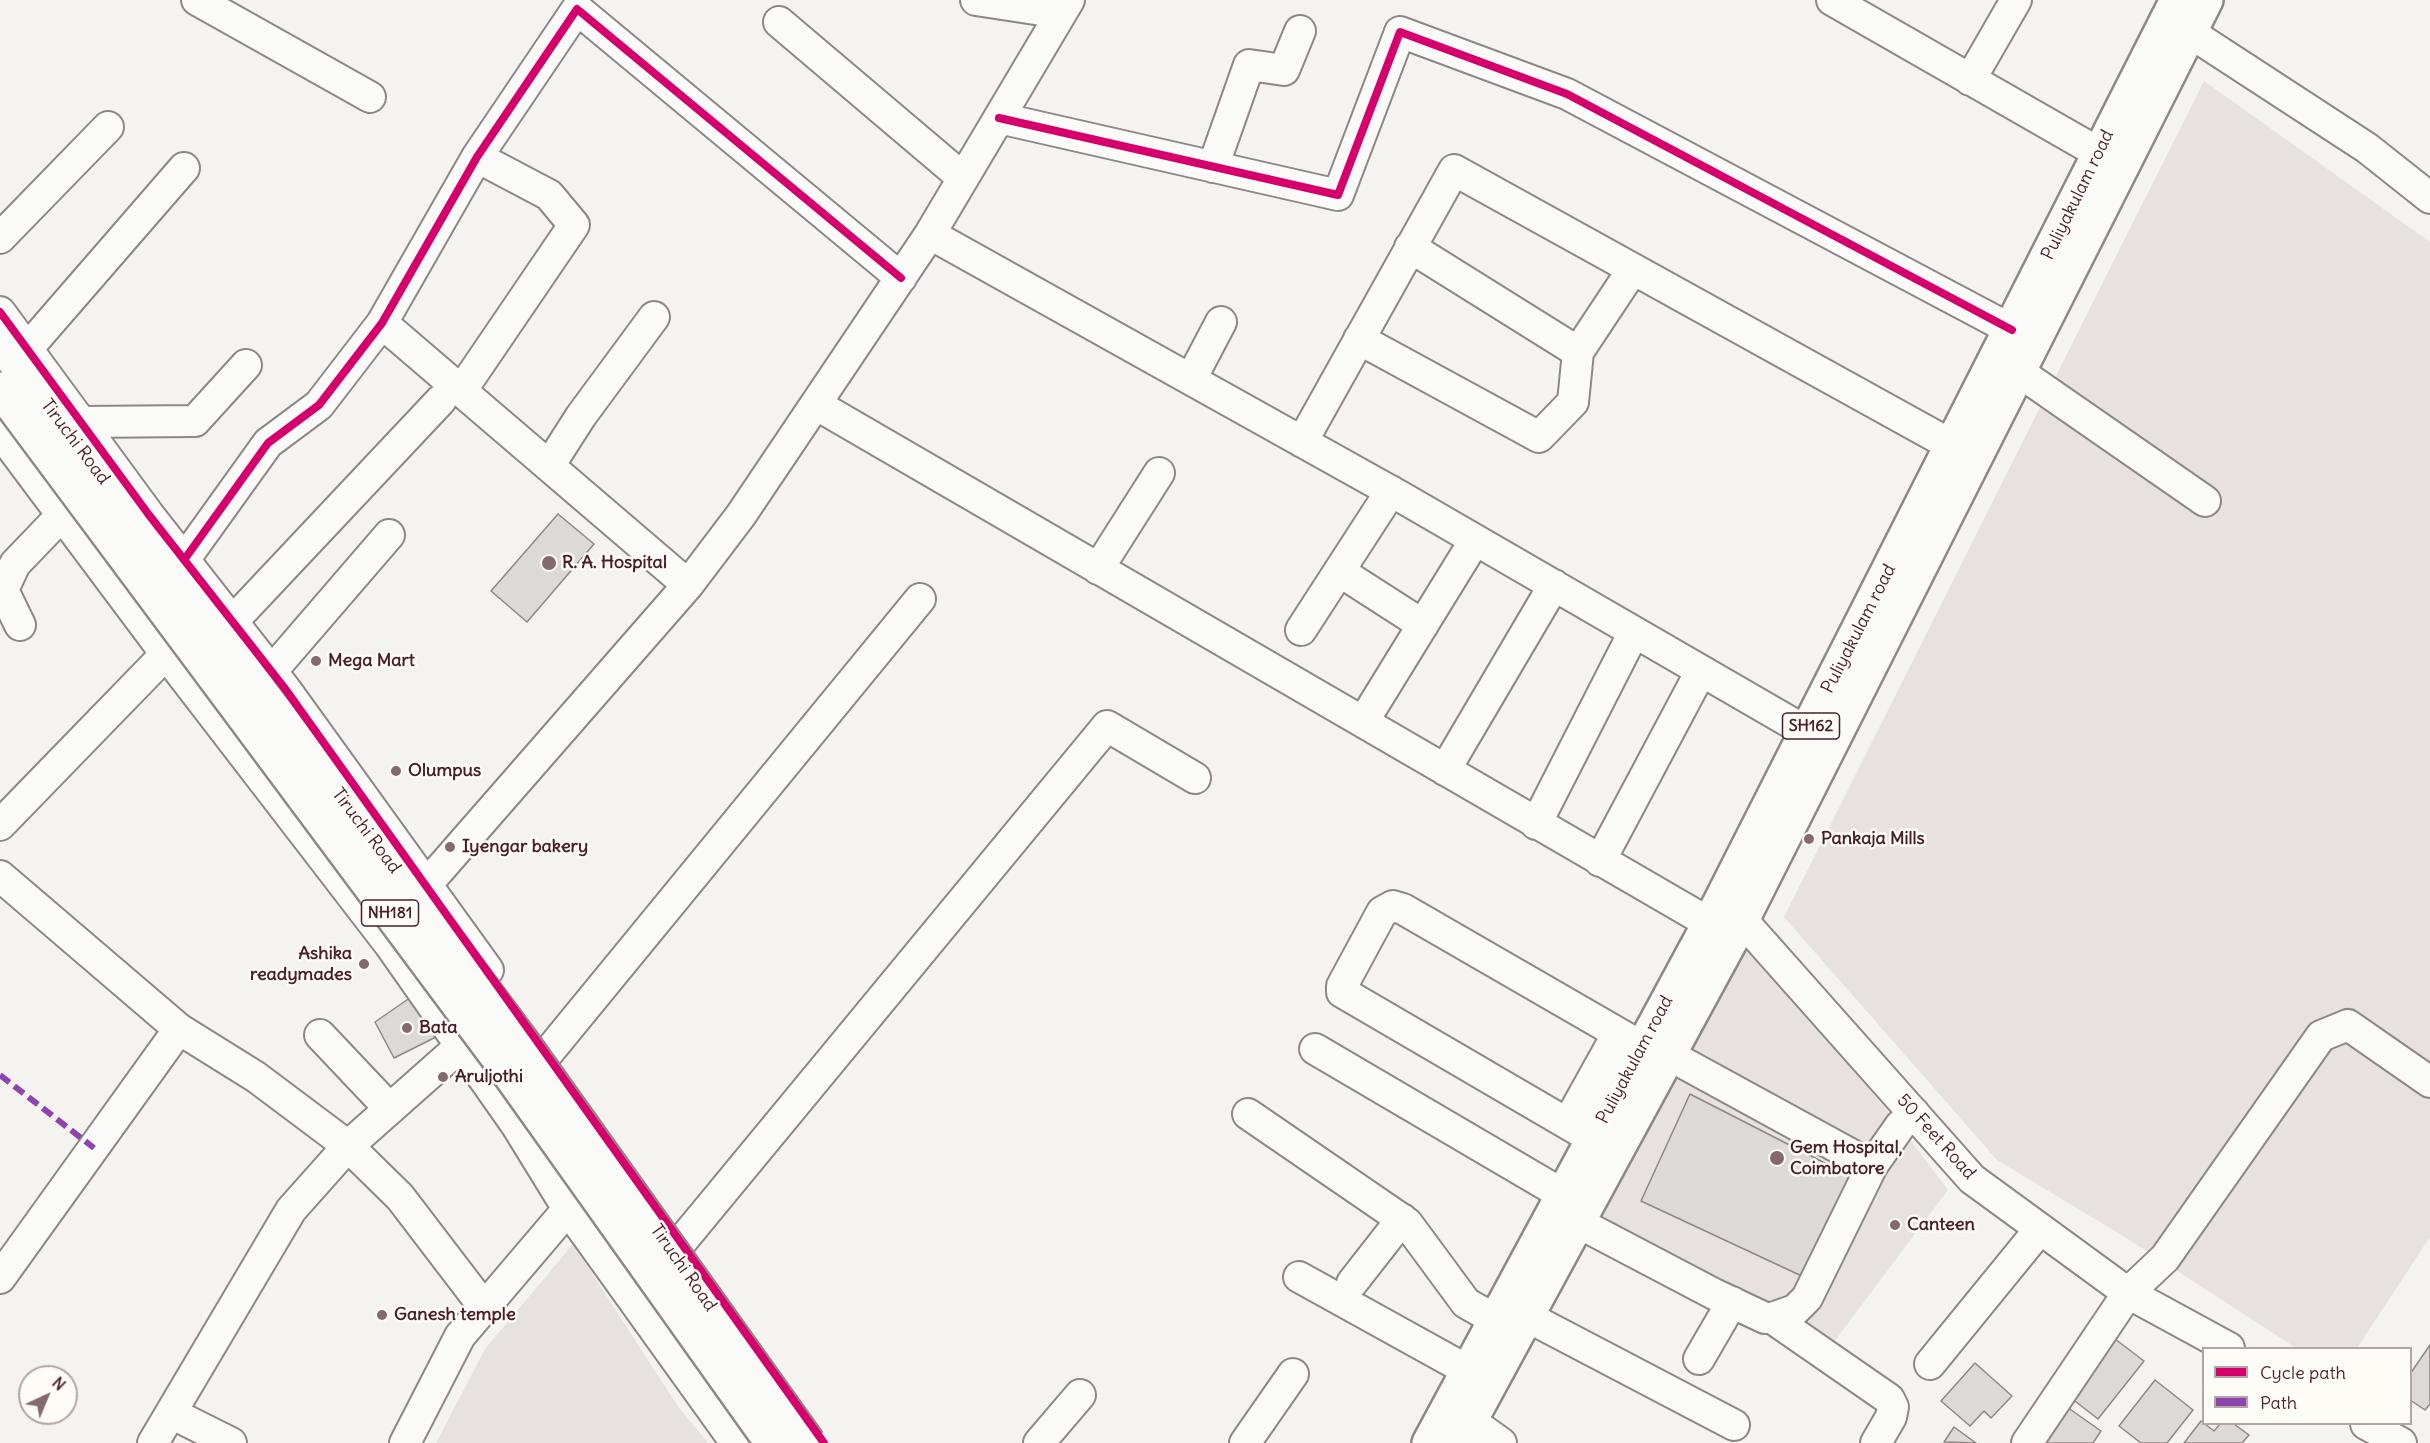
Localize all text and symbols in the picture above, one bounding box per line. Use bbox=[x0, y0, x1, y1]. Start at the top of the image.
street label: Puliyakulam road bbox=[2037, 126, 2119, 264]
street label: Tiruchi Road bbox=[36, 395, 114, 489]
place label: R. A. Hospital bbox=[562, 552, 667, 574]
marker: R. A. Hospital bbox=[540, 554, 558, 572]
street label: Puliyakulam road bbox=[1817, 561, 1901, 697]
place label: Mega Mart bbox=[328, 650, 415, 672]
marker: Mega Mart bbox=[309, 654, 323, 668]
road number: SH162 bbox=[1782, 713, 1840, 739]
place label: Olumpus bbox=[408, 760, 481, 782]
marker: Olumpus bbox=[389, 764, 403, 778]
street label: Tiruchi Road bbox=[327, 784, 405, 878]
place label: Pankaja Mills bbox=[1821, 828, 1925, 850]
marker: Pankaja Mills bbox=[1802, 832, 1816, 846]
place label: Iyengar bakery bbox=[462, 836, 588, 858]
marker: Iyengar bakery bbox=[443, 840, 457, 854]
road number: NH181 bbox=[362, 900, 418, 926]
place label: Ashika readymades bbox=[250, 943, 352, 986]
marker: Ashika readymades bbox=[357, 957, 371, 971]
street label: Puliyakulam road bbox=[1592, 992, 1678, 1128]
place label: Bata bbox=[419, 1017, 457, 1039]
marker: Bata bbox=[400, 1021, 414, 1035]
place label: Aruljothi bbox=[455, 1066, 523, 1088]
marker: Aruljothi bbox=[436, 1070, 450, 1084]
street label: 50 Feet Road bbox=[1892, 1090, 1980, 1184]
place label: Gem Hospital, Coimbatore bbox=[1790, 1137, 1902, 1180]
marker: Gem Hospital, Coimbatore bbox=[1768, 1149, 1786, 1167]
place label: Canteen bbox=[1907, 1214, 1975, 1236]
marker: Canteen bbox=[1888, 1218, 1902, 1232]
street label: Tiruchi Road bbox=[645, 1220, 721, 1316]
place label: Ganesh temple bbox=[394, 1304, 516, 1326]
marker: Ganesh temple bbox=[375, 1308, 389, 1322]
legend bbox=[2202, 1347, 2412, 1425]
text: Cycle path bbox=[2260, 1361, 2346, 1384]
north arrow bbox=[18, 1365, 78, 1425]
text: N bbox=[48, 1372, 70, 1395]
text: Path bbox=[2260, 1391, 2297, 1414]

